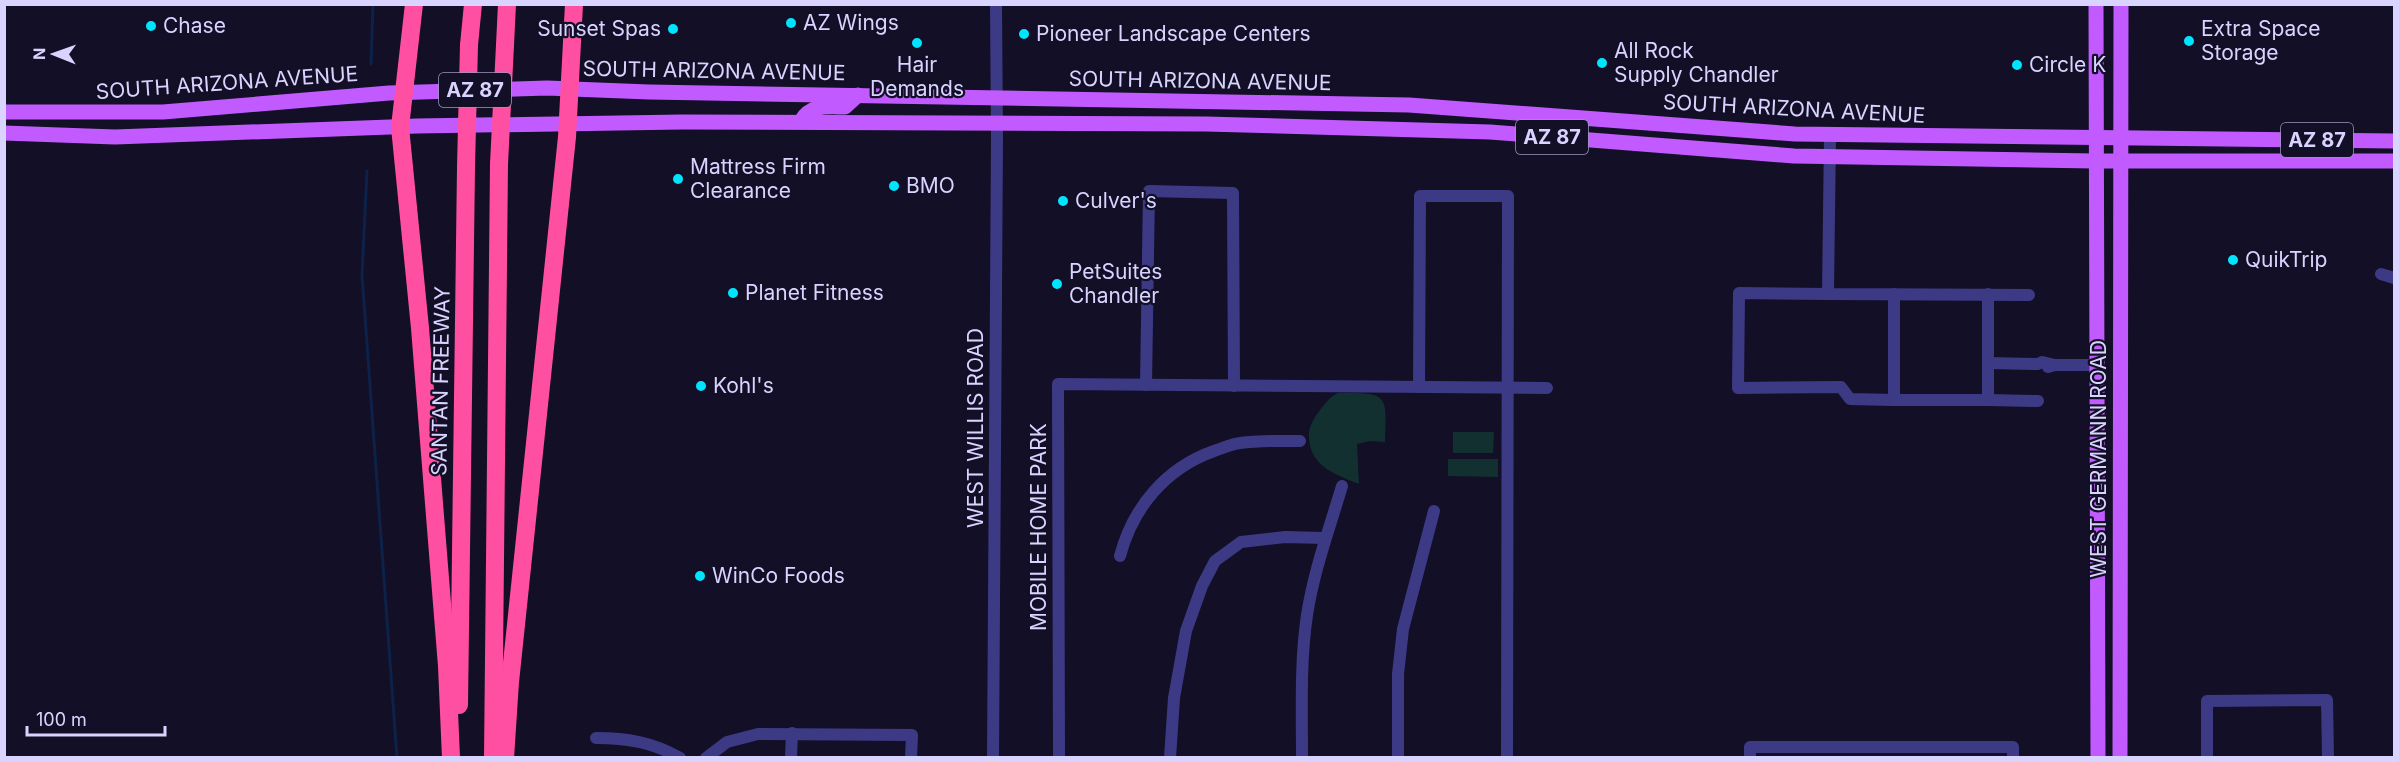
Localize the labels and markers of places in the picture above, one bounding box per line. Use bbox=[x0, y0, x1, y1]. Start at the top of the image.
place label: AZ Wings bbox=[803, 10, 899, 35]
place label: Chase bbox=[163, 13, 226, 38]
place label: Sunset Spas bbox=[537, 16, 661, 41]
marker: AZ Wings bbox=[784, 16, 798, 30]
place label: Extra Space Storage bbox=[2201, 16, 2321, 65]
marker: Chase bbox=[144, 19, 158, 33]
place label: Pioneer Landscape Centers bbox=[1036, 21, 1311, 46]
marker: Sunset Spas bbox=[666, 22, 680, 36]
marker: Pioneer Landscape Centers bbox=[1017, 27, 1031, 41]
marker: Extra Space Storage bbox=[2182, 34, 2196, 48]
marker: Hair Demands bbox=[910, 36, 924, 50]
place label: All Rock Supply Chandler bbox=[1614, 38, 1779, 87]
place label: Hair Demands bbox=[870, 52, 964, 101]
place label: Circle K bbox=[2029, 52, 2106, 77]
marker: All Rock Supply Chandler bbox=[1595, 56, 1609, 70]
marker: Circle K bbox=[2010, 58, 2024, 72]
place label: Mattress Firm Clearance bbox=[690, 154, 826, 203]
marker: Mattress Firm Clearance bbox=[671, 172, 685, 186]
place label: BMO bbox=[906, 173, 955, 198]
marker: BMO bbox=[887, 179, 901, 193]
place label: Culver's bbox=[1075, 188, 1157, 213]
marker: Culver's bbox=[1056, 194, 1070, 208]
place label: QuikTrip bbox=[2245, 247, 2327, 272]
marker: QuikTrip bbox=[2226, 253, 2240, 267]
place label: PetSuites Chandler bbox=[1069, 259, 1162, 308]
marker: PetSuites Chandler bbox=[1050, 277, 1064, 291]
place label: Planet Fitness bbox=[745, 280, 884, 305]
marker: Planet Fitness bbox=[726, 286, 740, 300]
place label: Kohl's bbox=[713, 373, 774, 398]
marker: Kohl's bbox=[694, 379, 708, 393]
place label: WinCo Foods bbox=[712, 563, 845, 588]
marker: WinCo Foods bbox=[693, 569, 707, 583]

